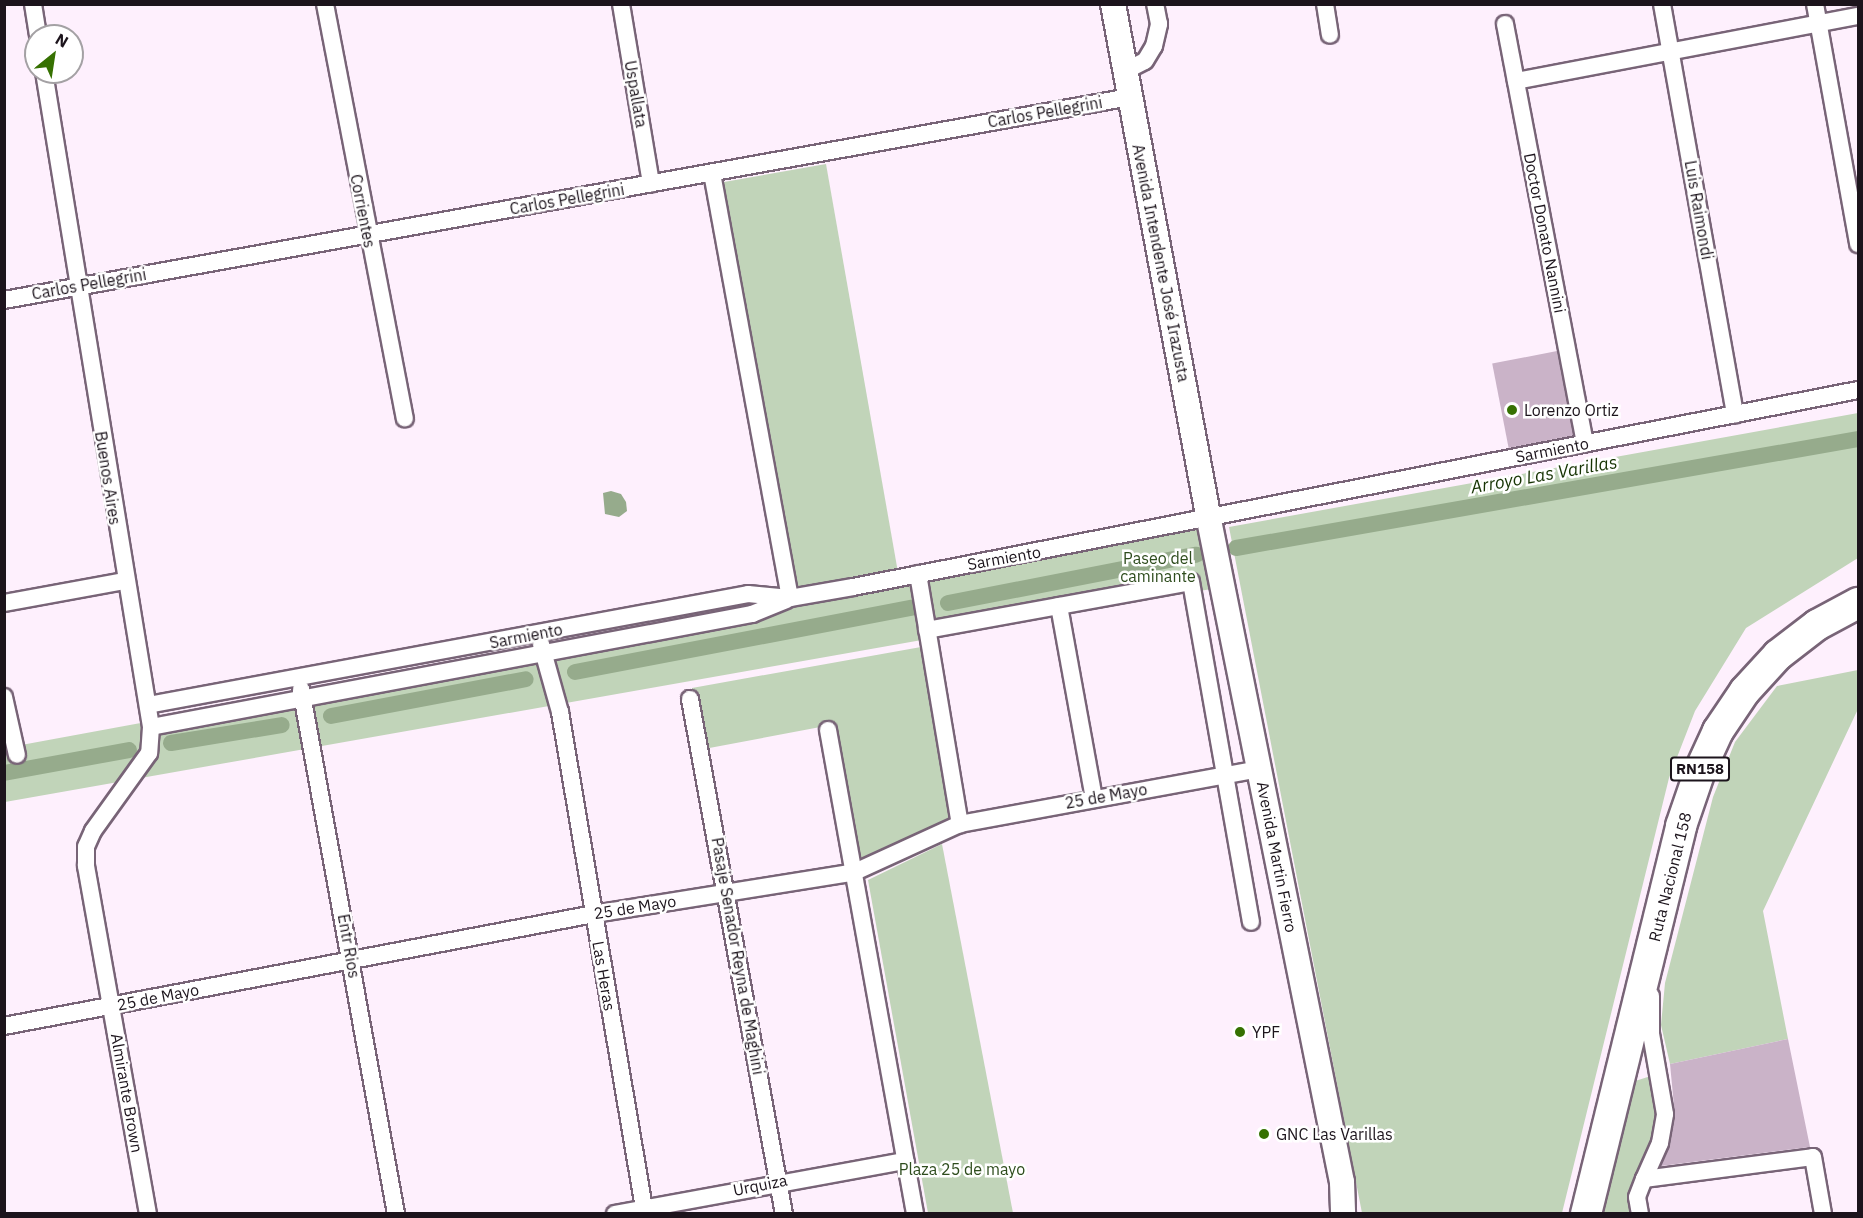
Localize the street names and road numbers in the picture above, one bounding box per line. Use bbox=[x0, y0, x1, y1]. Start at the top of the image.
street label: Uspallata bbox=[621, 59, 651, 129]
street label: Carlos Pellegrini bbox=[986, 92, 1104, 132]
street label: Avenida Intendente José Irazusta bbox=[1128, 142, 1194, 384]
street label: Doctor Donato Nannini bbox=[1520, 151, 1570, 315]
street label: Luis Raimondi bbox=[1681, 159, 1717, 261]
street label: Corrientes bbox=[346, 173, 380, 249]
street label: Carlos Pellegrini bbox=[508, 179, 626, 219]
street label: Carlos Pellegrini bbox=[30, 264, 148, 304]
street label: Buenos Aires bbox=[91, 430, 125, 526]
street label: Sarmiento bbox=[1514, 434, 1590, 466]
street label: Sarmiento bbox=[966, 542, 1042, 574]
street label: Sarmiento bbox=[488, 620, 564, 652]
road number: RN158 bbox=[1670, 757, 1730, 781]
street label: 25 de Mayo bbox=[1063, 779, 1149, 813]
street label: Avenida Martin Fierro bbox=[1253, 780, 1301, 934]
street label: Ruta Nacional 158 bbox=[1645, 810, 1695, 944]
street label: Pasaje Senador Reyna de Maghini bbox=[708, 836, 768, 1076]
street label: 25 de Mayo bbox=[592, 891, 678, 923]
street label: Entr Rios bbox=[334, 912, 364, 980]
street label: Las Heras bbox=[588, 940, 620, 1012]
street label: 25 de Mayo bbox=[115, 980, 201, 1014]
street label: Almirante Brown bbox=[107, 1032, 147, 1154]
street label: Urquiza bbox=[731, 1170, 789, 1200]

